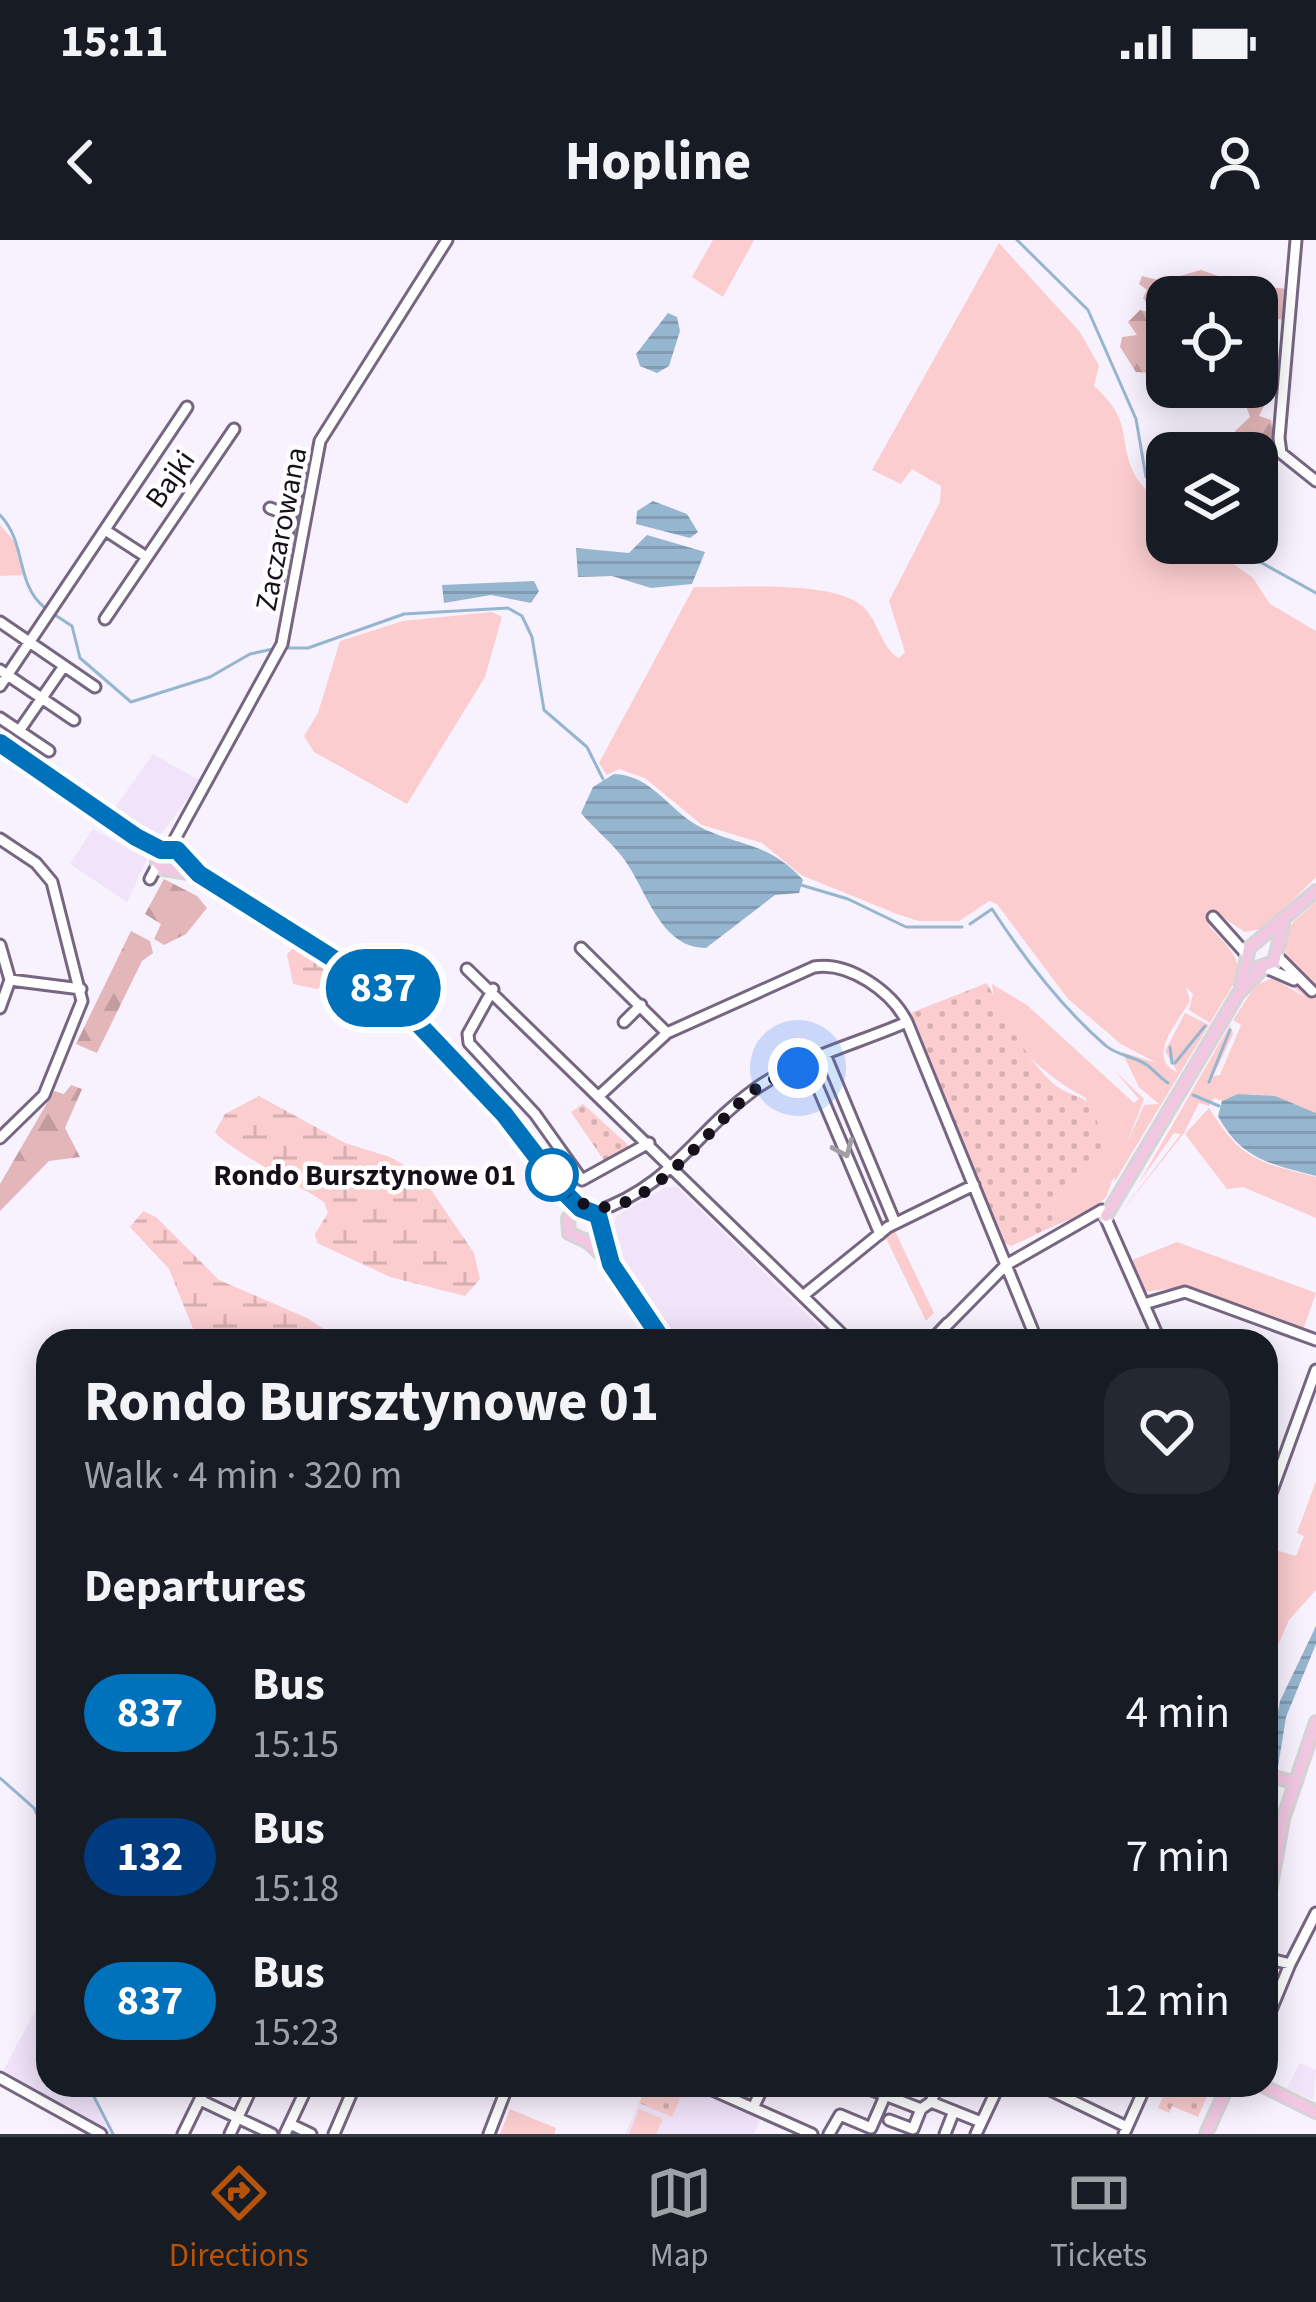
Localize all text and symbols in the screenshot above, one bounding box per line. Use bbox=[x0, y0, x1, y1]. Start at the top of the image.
text: 15:11 bbox=[60, 10, 169, 74]
text: Hopline bbox=[565, 124, 751, 201]
icon: back bbox=[48, 129, 114, 195]
icon: person bbox=[1202, 129, 1268, 195]
map controls bbox=[1146, 276, 1278, 564]
button: locate bbox=[1146, 276, 1278, 408]
button: layers bbox=[1146, 432, 1278, 564]
street label: Bajki bbox=[135, 441, 206, 517]
street label: Zaczarowana bbox=[245, 444, 318, 615]
line badge: 837 bbox=[314, 949, 452, 1027]
text: 837 bbox=[350, 958, 416, 1018]
your location bbox=[768, 1038, 828, 1098]
one-way arrow bbox=[830, 1137, 854, 1158]
marker: Rondo Bursztynowe 01 bbox=[527, 1150, 577, 1200]
place label: Rondo Bursztynowe 01 bbox=[213, 1154, 516, 1197]
text: Rondo Bursztynowe 01 bbox=[84, 1362, 659, 1443]
button: heart bbox=[1104, 1368, 1230, 1494]
text: Walk · 4 min · 320 m bbox=[84, 1448, 402, 1504]
text: Departures bbox=[84, 1555, 306, 1619]
text: Bus bbox=[252, 1653, 325, 1717]
text: 4 min bbox=[1126, 1681, 1230, 1745]
text: 837 bbox=[117, 1683, 183, 1743]
text: 15:15 bbox=[252, 1717, 339, 1773]
text: Bus bbox=[252, 1797, 325, 1861]
text: 7 min bbox=[1126, 1825, 1230, 1889]
text: 132 bbox=[117, 1827, 183, 1887]
text: 15:18 bbox=[252, 1861, 339, 1917]
text: Bus bbox=[252, 1941, 325, 2005]
text: 12 min bbox=[1103, 1969, 1230, 2033]
text: 837 bbox=[117, 1971, 183, 2031]
text: 15:23 bbox=[252, 2005, 339, 2061]
tab: Directions bbox=[169, 2160, 309, 2279]
tab: Map bbox=[646, 2160, 712, 2279]
tab: Tickets bbox=[1050, 2160, 1147, 2279]

